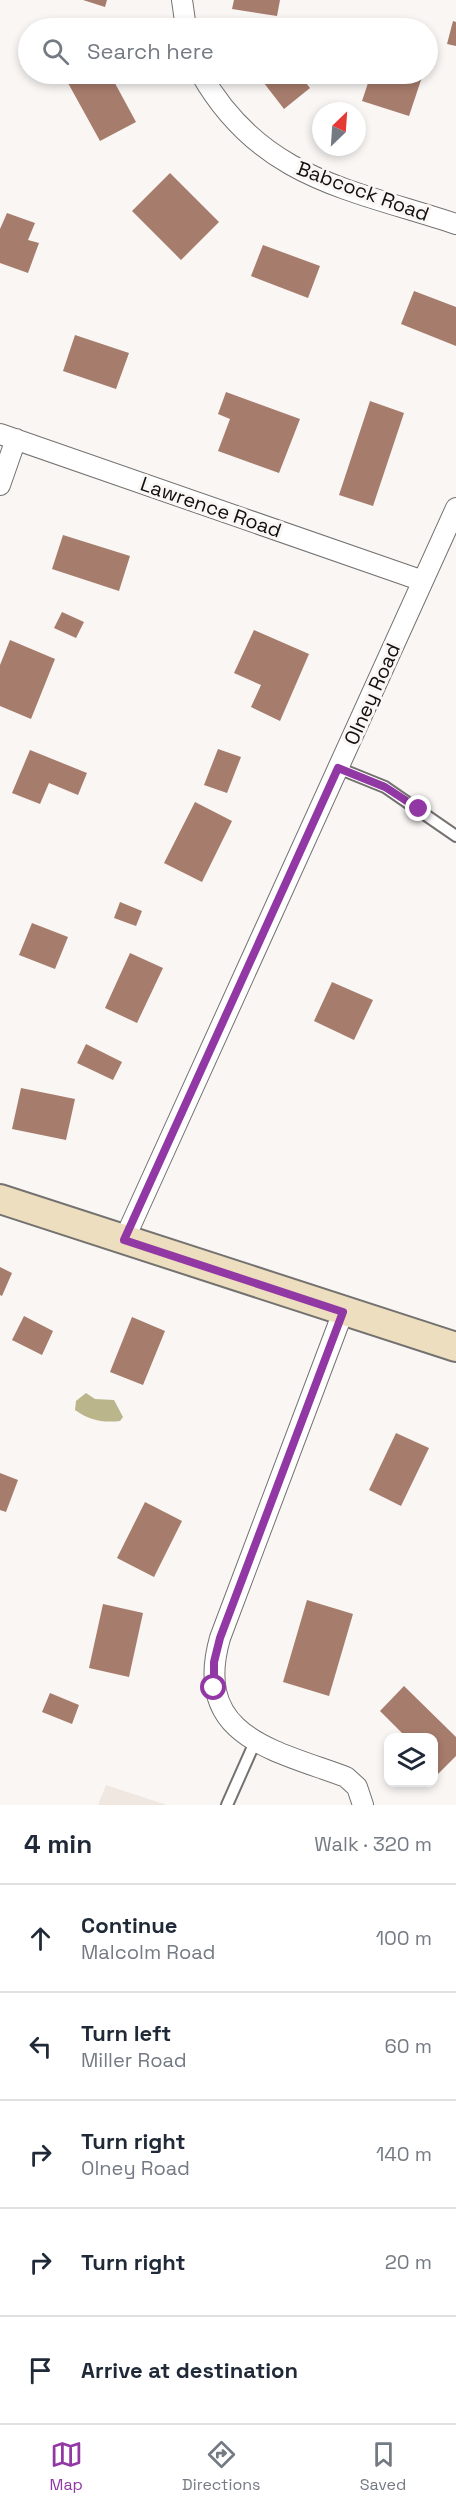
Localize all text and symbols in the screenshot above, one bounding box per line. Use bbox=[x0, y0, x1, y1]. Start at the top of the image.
search box bbox=[18, 18, 438, 84]
icon: search bbox=[39, 35, 72, 68]
text: Search here bbox=[87, 37, 214, 65]
north arrow bbox=[312, 102, 366, 156]
street label: Babcock Road bbox=[293, 155, 433, 227]
street label: Lawrence Road bbox=[137, 471, 285, 543]
street label: Olney Road bbox=[338, 639, 406, 749]
route end bbox=[405, 795, 431, 821]
route start bbox=[200, 1674, 226, 1700]
map controls bbox=[384, 1733, 438, 1787]
button: layers bbox=[384, 1733, 438, 1787]
text: 4 min bbox=[24, 1827, 92, 1861]
text: Walk · 320 m bbox=[314, 1831, 432, 1857]
text: Continue bbox=[81, 1911, 177, 1939]
icon: ahead bbox=[24, 1922, 57, 1955]
text: 100 m bbox=[376, 1925, 432, 1951]
text: Malcolm Road bbox=[81, 1939, 215, 1965]
text: Turn left bbox=[81, 2019, 171, 2047]
icon: left bbox=[24, 2030, 57, 2063]
text: 60 m bbox=[385, 2033, 432, 2059]
text: Miller Road bbox=[81, 2047, 187, 2073]
text: Turn right bbox=[81, 2127, 186, 2155]
icon: right bbox=[24, 2138, 57, 2171]
text: 140 m bbox=[376, 2141, 432, 2167]
text: Olney Road bbox=[81, 2155, 190, 2181]
icon: right bbox=[24, 2246, 57, 2279]
text: Turn right bbox=[81, 2248, 186, 2276]
text: 20 m bbox=[385, 2249, 432, 2275]
icon: arrive bbox=[24, 2354, 57, 2387]
text: Arrive at destination bbox=[81, 2356, 298, 2384]
tab: Map bbox=[50, 2438, 83, 2495]
tab: Directions bbox=[182, 2438, 261, 2495]
tab: Saved bbox=[360, 2438, 406, 2495]

